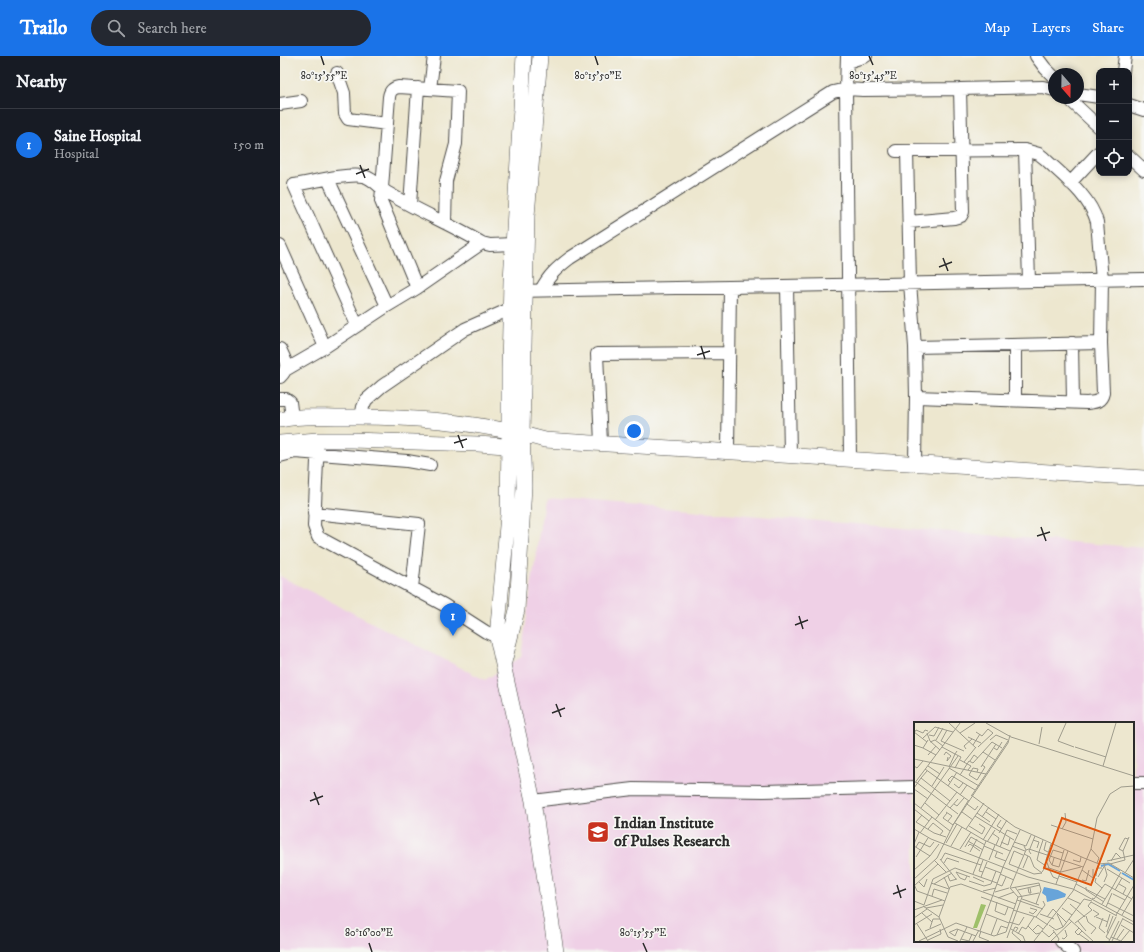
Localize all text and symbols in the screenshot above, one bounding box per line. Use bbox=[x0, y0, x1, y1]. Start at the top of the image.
search box bbox=[91, 10, 371, 46]
text: Trailo bbox=[20, 17, 67, 40]
icon: search bbox=[105, 17, 127, 39]
text: Search here bbox=[137, 19, 207, 38]
text: Map bbox=[984, 19, 1010, 37]
text: Layers bbox=[1032, 19, 1070, 37]
text: Share bbox=[1092, 19, 1124, 37]
north arrow bbox=[1048, 68, 1084, 104]
map controls bbox=[1096, 68, 1132, 176]
button: + bbox=[1096, 68, 1132, 104]
text: 80°15'55"E bbox=[301, 70, 347, 82]
text: 80°15'50"E bbox=[574, 70, 622, 82]
text: 80°15'45"E bbox=[849, 70, 897, 82]
text: Nearby bbox=[16, 71, 66, 93]
button: − bbox=[1096, 104, 1132, 140]
text: Saine Hospital bbox=[54, 127, 141, 146]
text: 1 bbox=[27, 137, 31, 153]
text: 150 m bbox=[233, 137, 264, 153]
button: locate bbox=[1096, 140, 1132, 176]
text: Hospital bbox=[54, 146, 99, 162]
your location bbox=[624, 421, 644, 441]
pin: 1 bbox=[440, 603, 466, 636]
inset map bbox=[914, 722, 1134, 942]
place label: Indian Institute of Pulses Research bbox=[614, 813, 731, 851]
school or university icon: Indian Institute of Pulses Research bbox=[585, 819, 611, 845]
text: 80°16'00"E bbox=[345, 927, 393, 939]
text: 80°15'55"E bbox=[620, 927, 666, 939]

